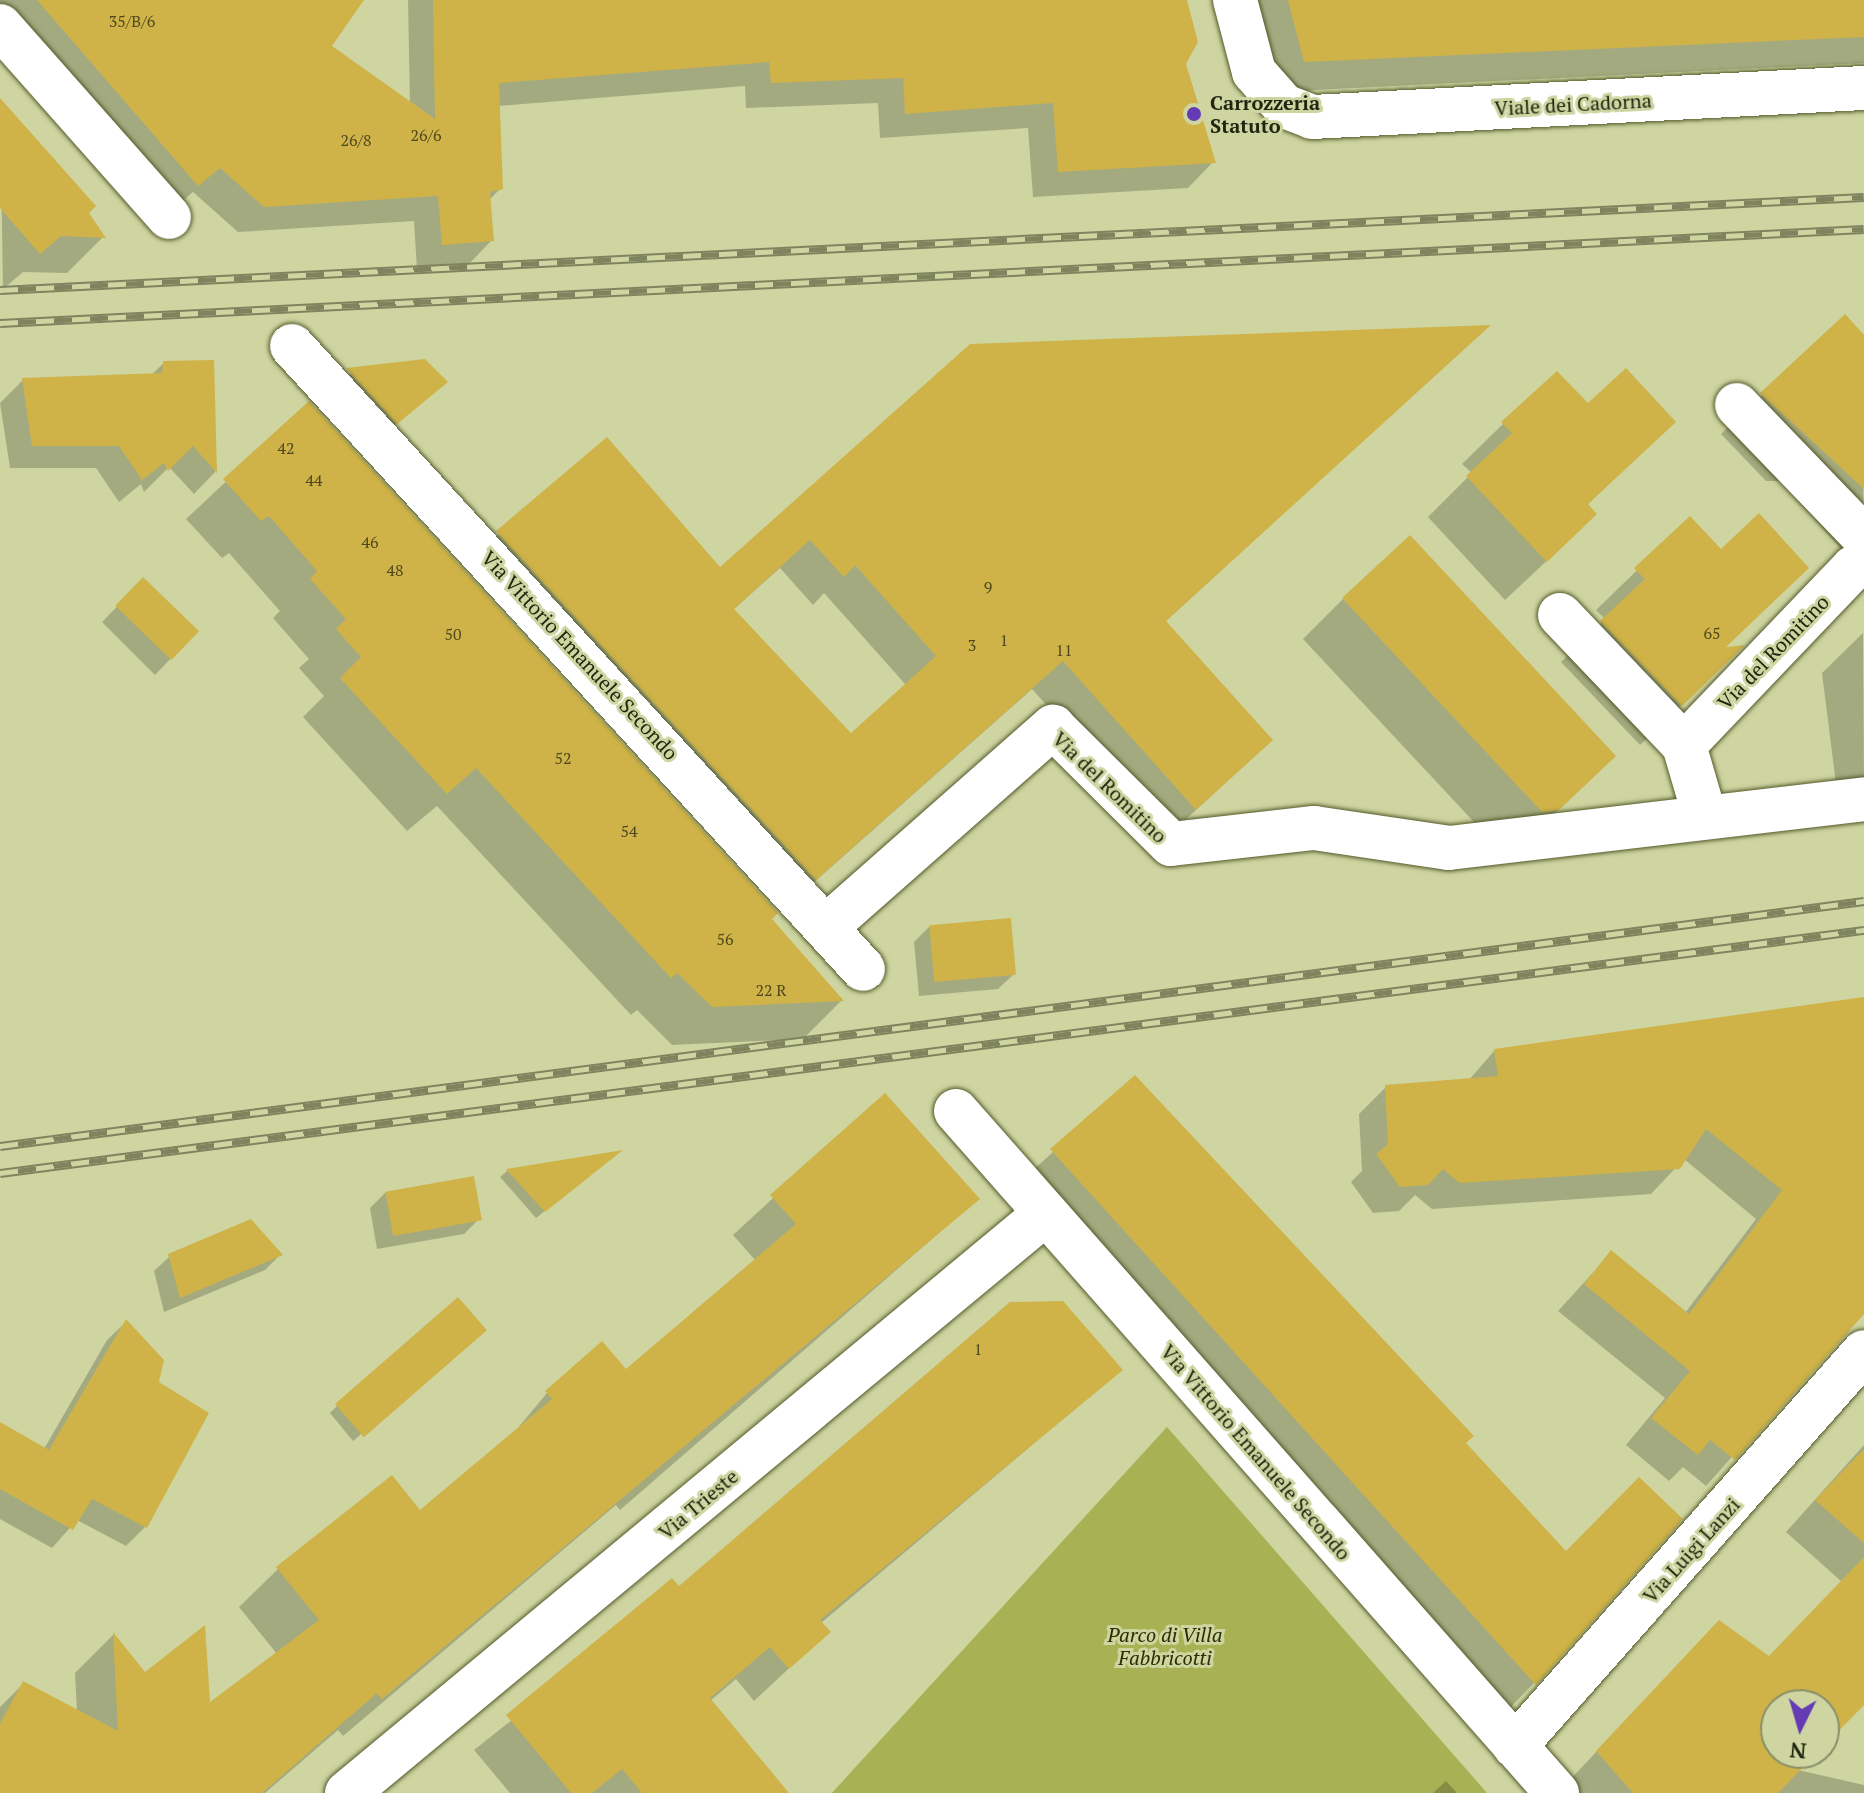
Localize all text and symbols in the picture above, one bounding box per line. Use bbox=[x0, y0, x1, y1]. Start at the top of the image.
house number: 35/B/6 bbox=[109, 11, 155, 31]
street label: Viale dei Cadorna bbox=[1494, 88, 1652, 120]
place label: Carrozzeria Statuto bbox=[1210, 90, 1320, 137]
marker: Carrozzeria Statuto bbox=[1185, 105, 1203, 123]
house number: 26/6 bbox=[410, 125, 442, 145]
house number: 26/8 bbox=[340, 130, 372, 150]
house number: 42 bbox=[277, 438, 295, 458]
house number: 44 bbox=[305, 470, 323, 490]
house number: 46 bbox=[361, 532, 379, 552]
street label: Via Vittorio Emanuele Secondo bbox=[476, 545, 684, 765]
house number: 48 bbox=[386, 560, 404, 580]
house number: 9 bbox=[984, 577, 992, 597]
street label: Via del Romitino bbox=[1712, 590, 1834, 714]
house number: 65 bbox=[1703, 623, 1721, 643]
house number: 50 bbox=[444, 624, 462, 644]
house number: 1 bbox=[1000, 630, 1008, 650]
house number: 3 bbox=[968, 635, 976, 655]
house number: 11 bbox=[1055, 640, 1073, 660]
street label: Via del Romitino bbox=[1048, 726, 1172, 848]
house number: 52 bbox=[554, 748, 572, 768]
house number: 54 bbox=[620, 821, 638, 841]
house number: 56 bbox=[716, 929, 734, 949]
house number: 22 R bbox=[755, 980, 787, 1000]
house number: 1 bbox=[974, 1339, 982, 1359]
street label: Via Vittorio Emanuele Secondo bbox=[1156, 1339, 1356, 1565]
street label: Via Trieste bbox=[653, 1464, 743, 1544]
street label: Via Luigi Lanzi bbox=[1637, 1492, 1745, 1608]
park label: Parco di Villa Fabbricotti bbox=[1107, 1622, 1223, 1669]
north arrow bbox=[1760, 1689, 1840, 1769]
text: N bbox=[1788, 1736, 1808, 1767]

